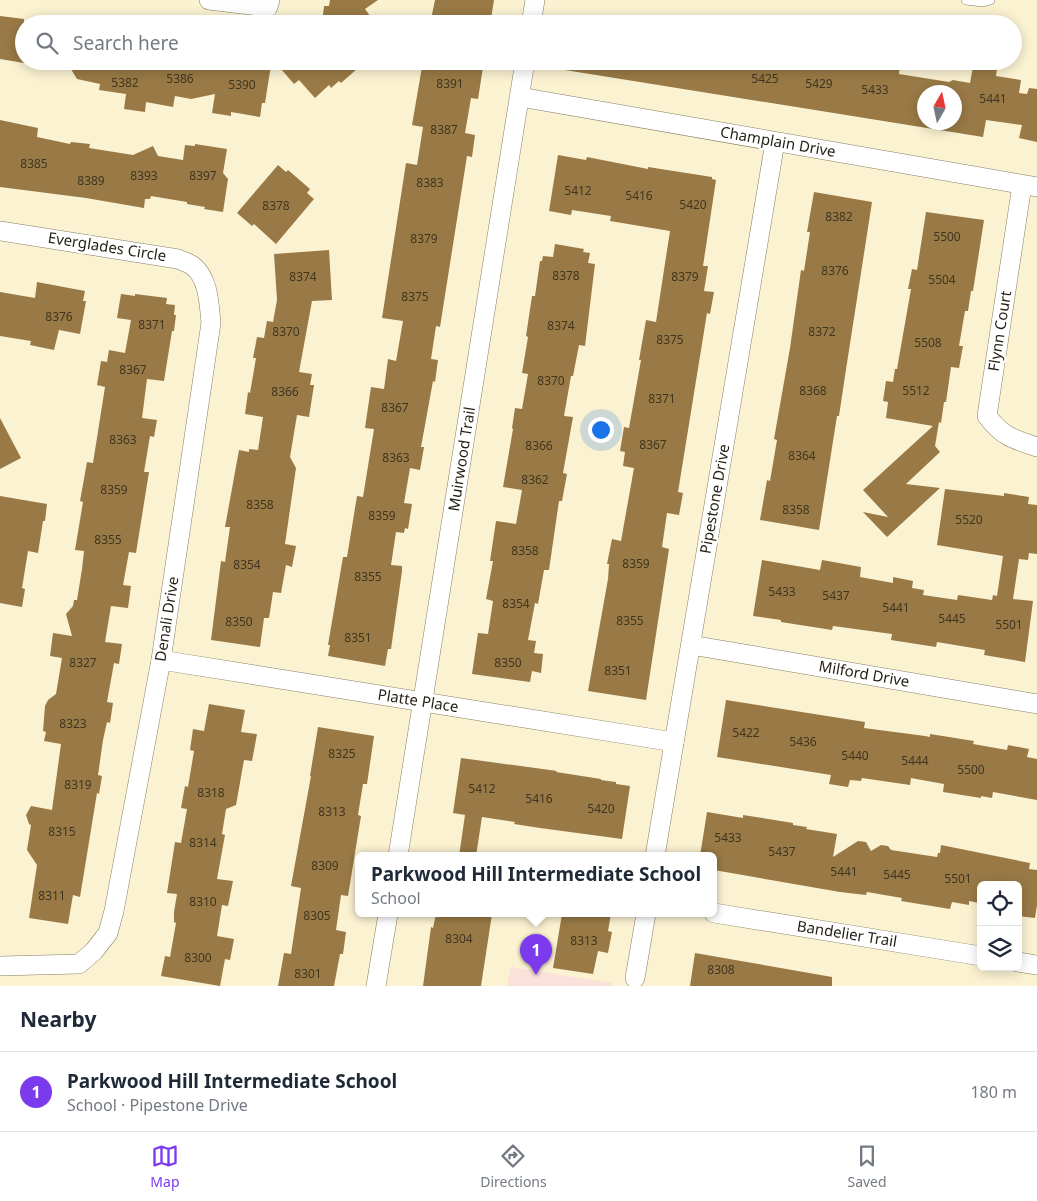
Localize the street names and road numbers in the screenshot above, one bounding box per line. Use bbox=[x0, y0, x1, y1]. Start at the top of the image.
street label: Champlain Drive bbox=[719, 121, 837, 161]
street label: Everglades Circle bbox=[47, 227, 168, 265]
street label: Flynn Court bbox=[983, 289, 1015, 373]
street label: Muirwood Trail bbox=[443, 405, 479, 513]
street label: Pipestone Drive bbox=[695, 442, 734, 555]
street label: Denali Drive bbox=[149, 575, 183, 663]
street label: Milford Drive bbox=[817, 655, 911, 691]
street label: Platte Place bbox=[376, 684, 460, 716]
street label: Bandelier Trail bbox=[796, 915, 899, 951]

